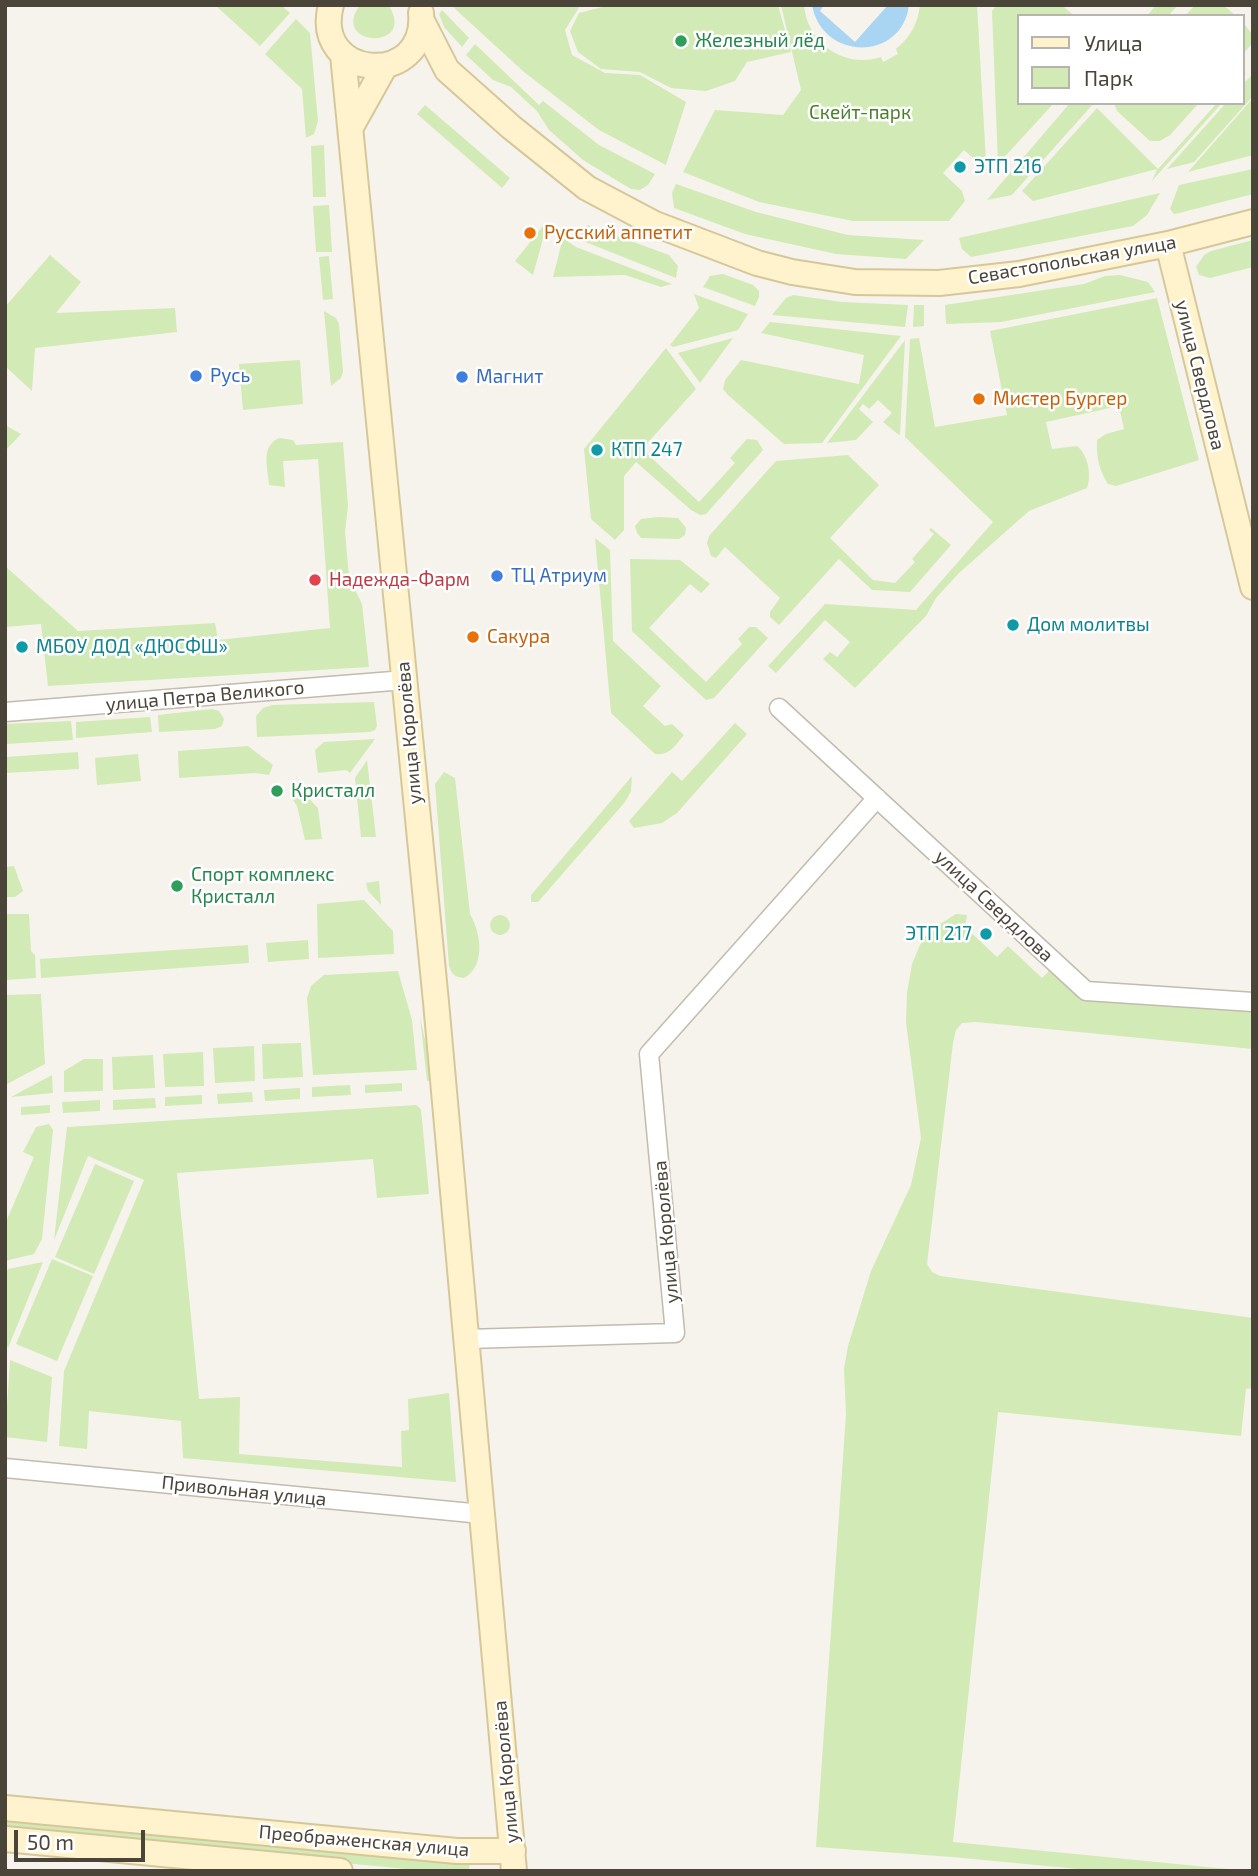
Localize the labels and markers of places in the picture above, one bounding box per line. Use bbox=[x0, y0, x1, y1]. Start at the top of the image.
place label: Железный лёд bbox=[695, 30, 825, 52]
marker: Железный лёд bbox=[673, 33, 689, 49]
place label: ЭТП 216 bbox=[974, 156, 1042, 178]
marker: ЭТП 216 bbox=[952, 159, 968, 175]
place label: Русский аппетит bbox=[544, 222, 692, 244]
marker: Русский аппетит bbox=[522, 225, 538, 241]
place label: Русь bbox=[210, 365, 250, 387]
place label: Магнит bbox=[476, 366, 543, 388]
marker: Русь bbox=[188, 368, 204, 384]
marker: Магнит bbox=[454, 369, 470, 385]
place label: Мистер Бургер bbox=[993, 388, 1127, 410]
marker: Мистер Бургер bbox=[971, 391, 987, 407]
place label: КТП 247 bbox=[611, 439, 682, 461]
marker: КТП 247 bbox=[589, 442, 605, 458]
place label: ТЦ Атриум bbox=[511, 565, 607, 587]
marker: ТЦ Атриум bbox=[489, 568, 505, 584]
place label: Надежда-Фарм bbox=[329, 569, 470, 591]
marker: Надежда-Фарм bbox=[307, 572, 323, 588]
place label: Дом молитвы bbox=[1027, 614, 1150, 636]
marker: Дом молитвы bbox=[1005, 617, 1021, 633]
place label: Сакура bbox=[487, 626, 550, 648]
marker: Сакура bbox=[465, 629, 481, 645]
place label: МБОУ ДОД «ДЮСФШ» bbox=[36, 636, 228, 658]
marker: МБОУ ДОД «ДЮСФШ» bbox=[14, 639, 30, 655]
place label: Кристалл bbox=[291, 780, 375, 802]
marker: Кристалл bbox=[269, 783, 285, 799]
place label: Спорт комплекс Кристалл bbox=[191, 864, 335, 908]
marker: Спорт комплекс Кристалл bbox=[169, 878, 185, 894]
place label: ЭТП 217 bbox=[905, 923, 972, 945]
marker: ЭТП 217 bbox=[978, 926, 994, 942]

